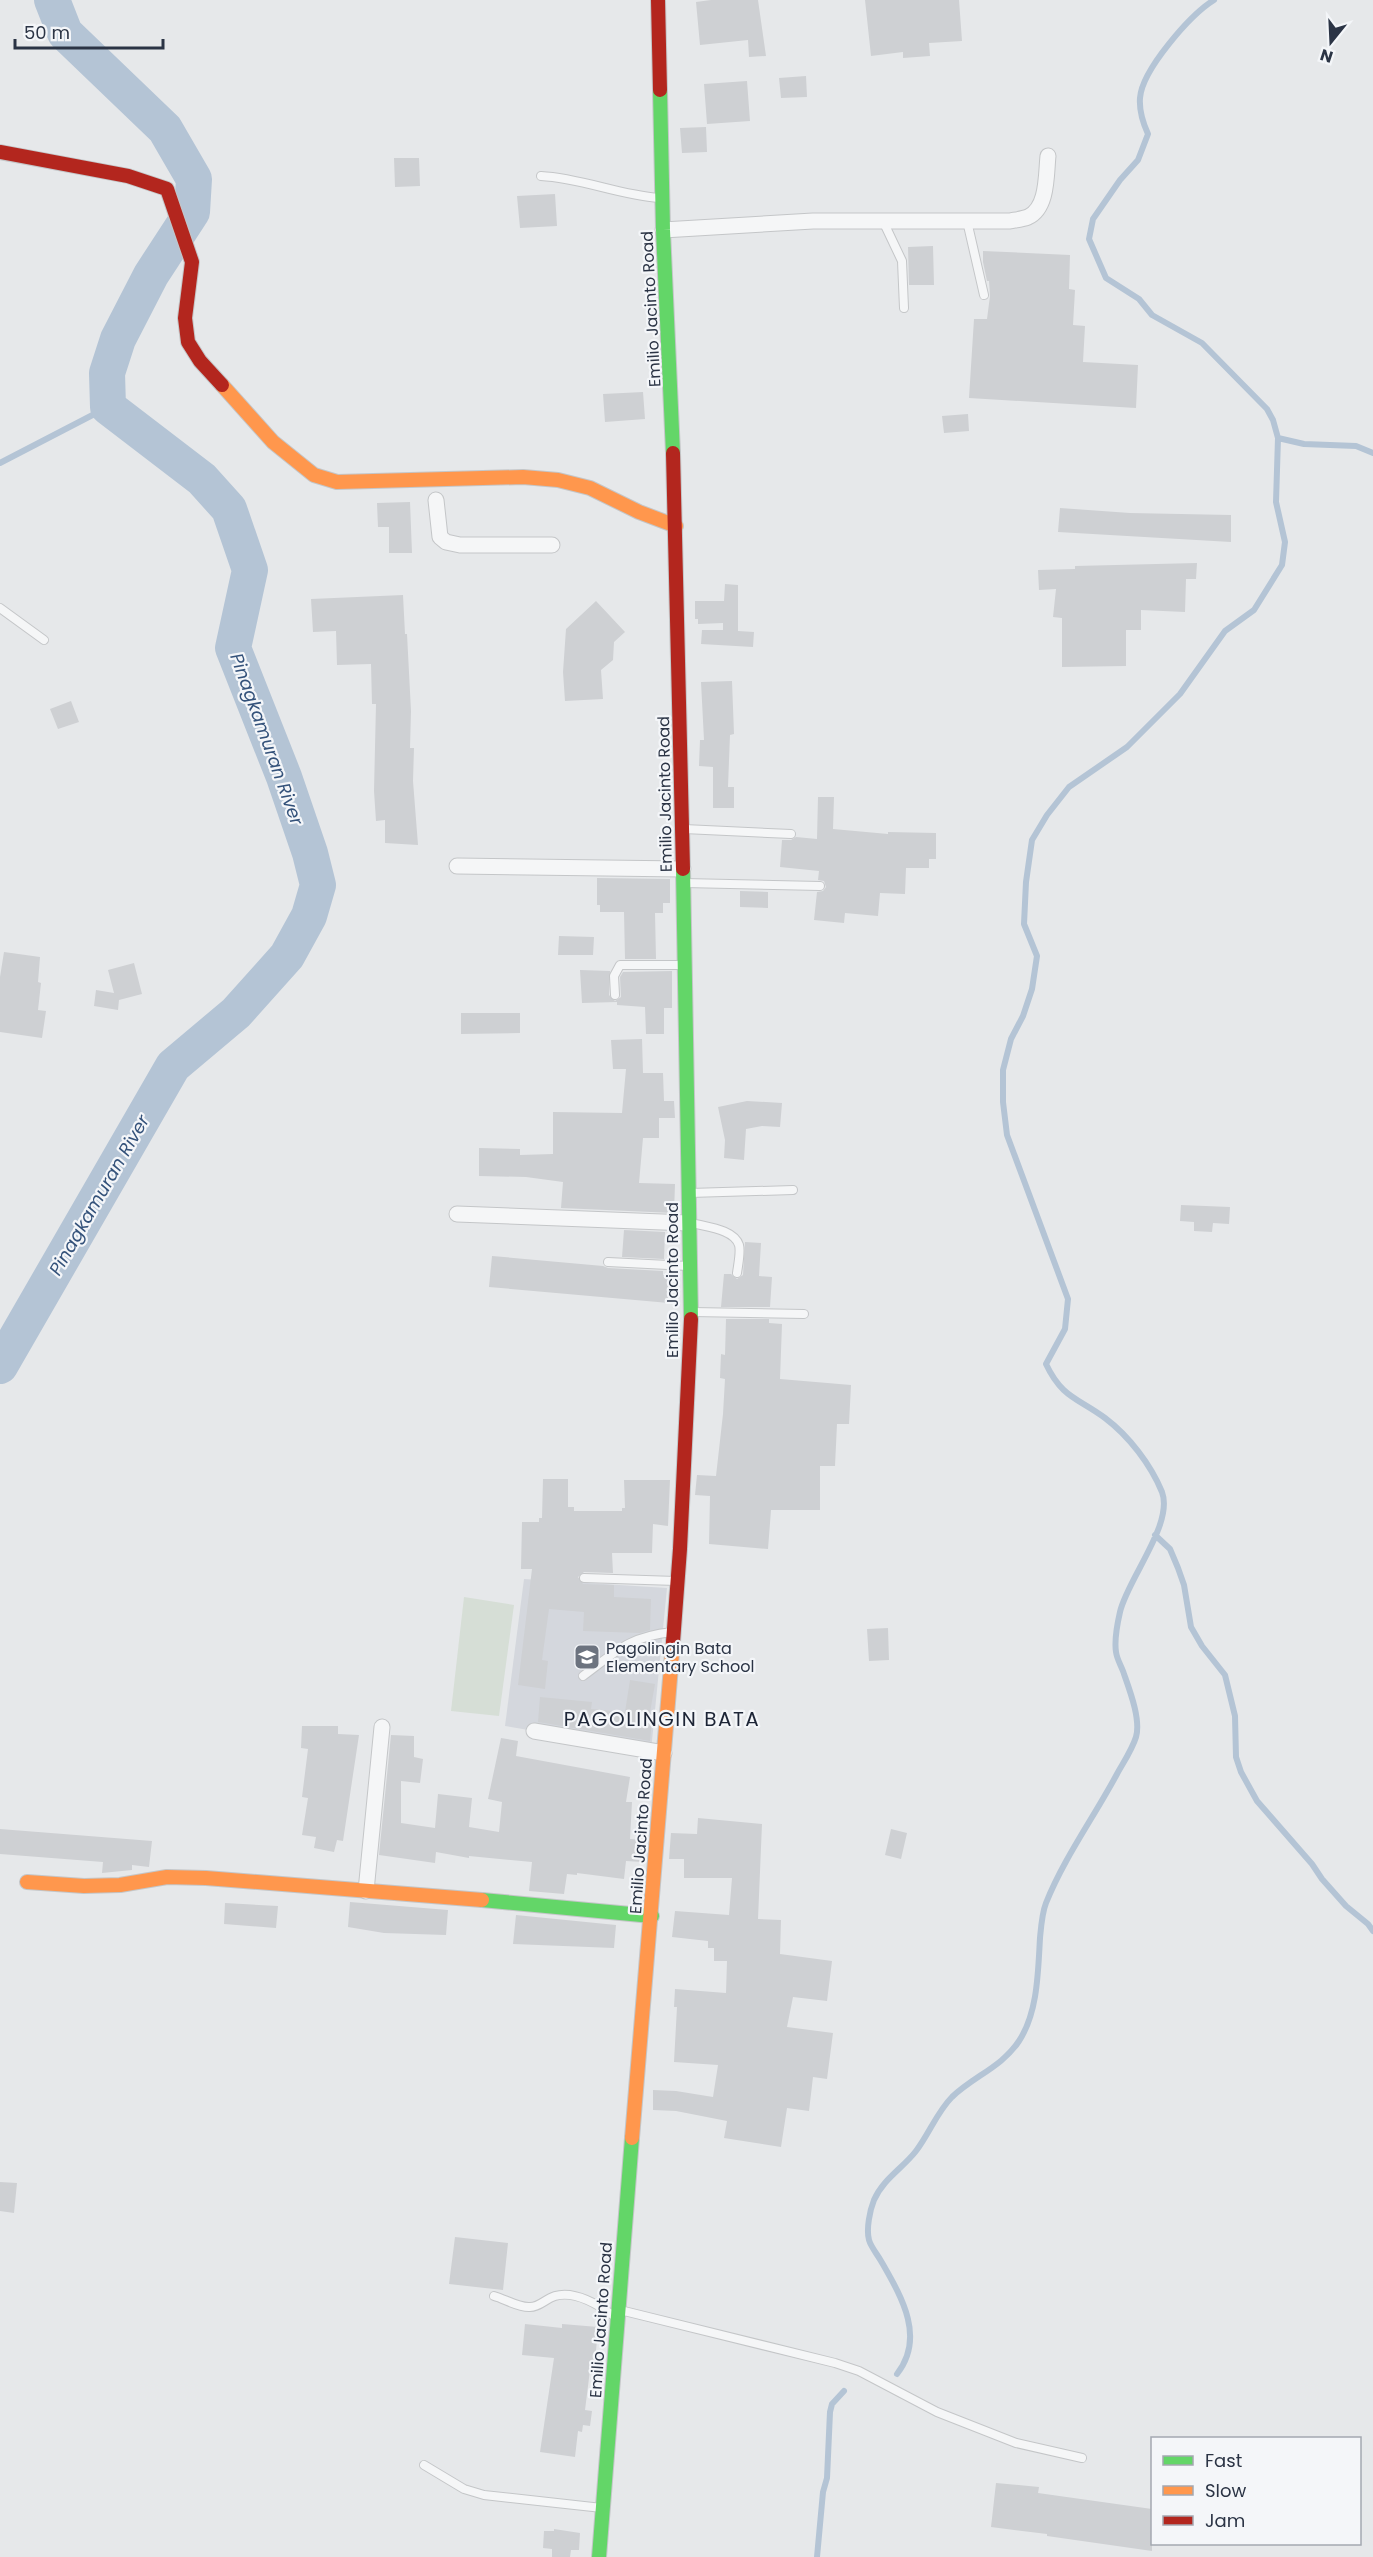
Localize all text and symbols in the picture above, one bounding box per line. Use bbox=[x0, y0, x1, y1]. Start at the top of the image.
scale bar bbox=[15, 12, 164, 50]
north arrow bbox=[1301, 12, 1361, 72]
text: 50 m bbox=[24, 20, 70, 45]
text: N bbox=[1317, 43, 1336, 69]
street label: Emilio Jacinto Road bbox=[635, 230, 667, 388]
water label: Pinagkamuran River bbox=[224, 650, 310, 830]
street label: Emilio Jacinto Road bbox=[652, 716, 678, 872]
water label: Pinagkamuran River bbox=[43, 1109, 156, 1280]
street label: Emilio Jacinto Road bbox=[661, 1202, 684, 1358]
place label: Pagolingin Bata Elementary School bbox=[606, 1637, 754, 1678]
school or university icon: Pagolingin Bata Elementary School bbox=[572, 1642, 602, 1672]
district label: PAGOLINGIN BATA bbox=[564, 1705, 760, 1733]
street label: Emilio Jacinto Road bbox=[624, 1757, 658, 1915]
street label: Emilio Jacinto Road bbox=[584, 2241, 618, 2399]
legend bbox=[1151, 2437, 1361, 2545]
text: Fast bbox=[1205, 2448, 1242, 2473]
text: Slow bbox=[1205, 2478, 1247, 2503]
text: Jam bbox=[1205, 2508, 1245, 2533]

